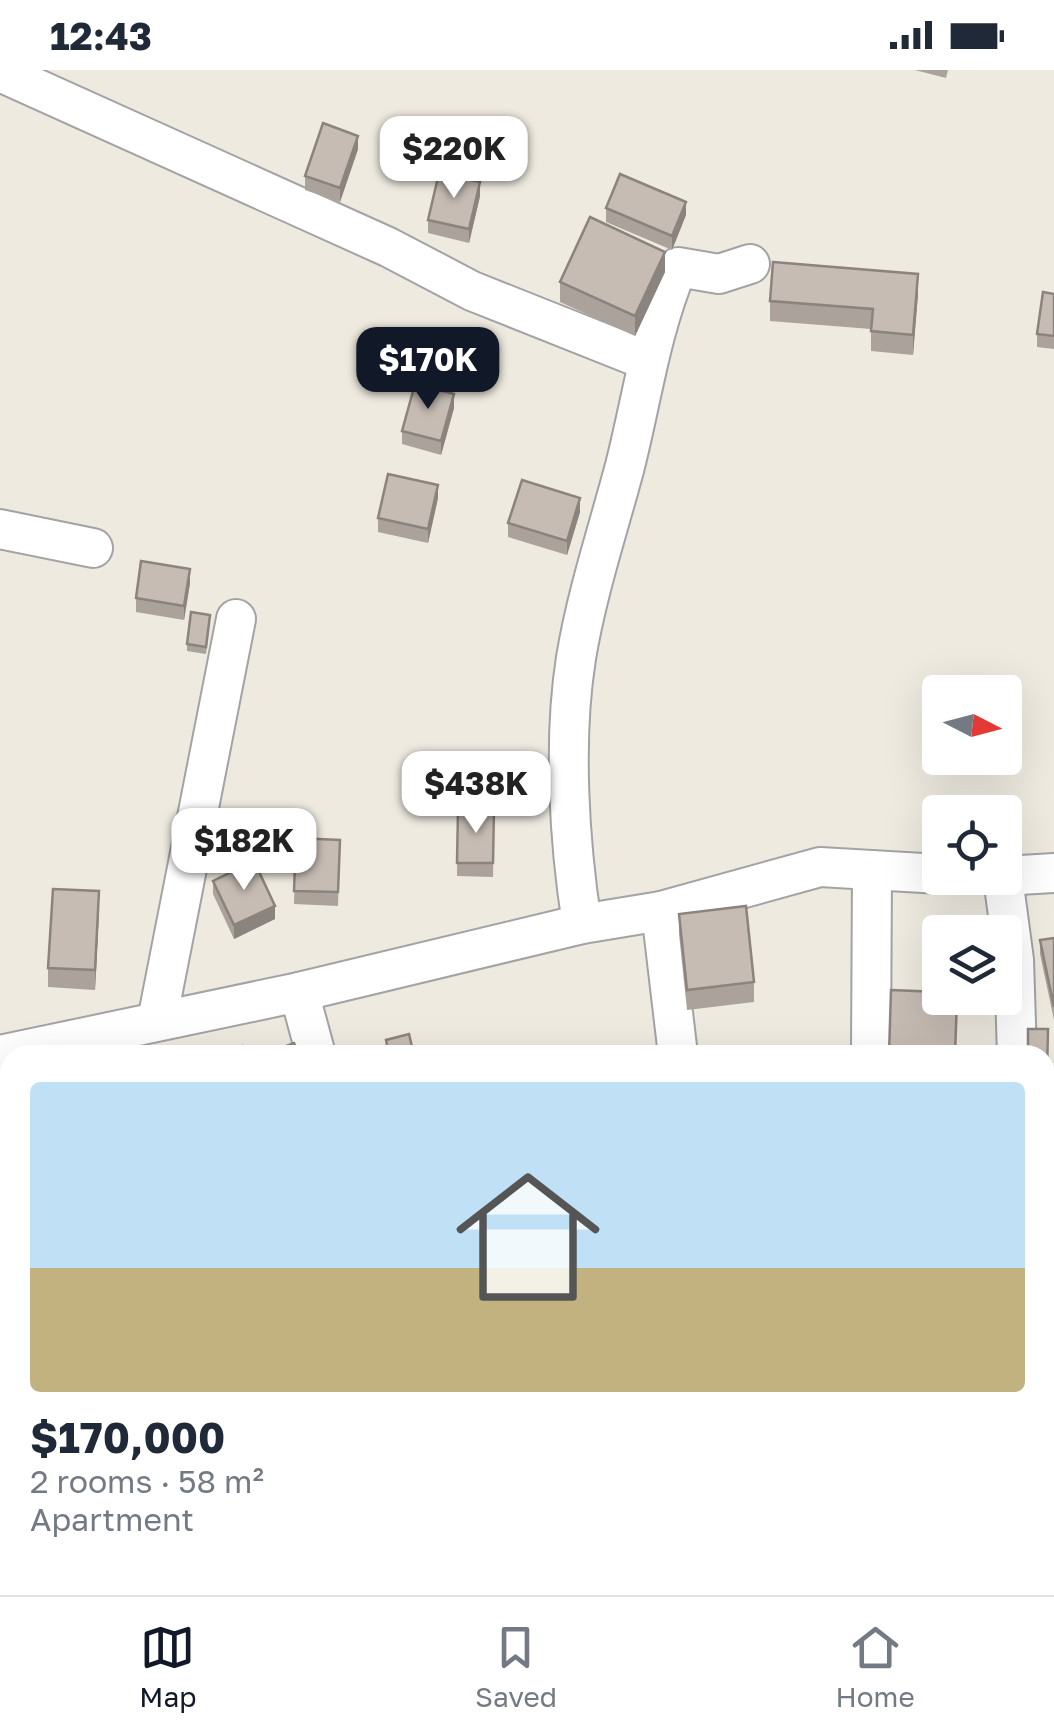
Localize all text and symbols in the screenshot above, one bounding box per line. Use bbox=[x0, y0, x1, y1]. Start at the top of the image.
text: 12:43 bbox=[50, 13, 152, 58]
pin: $220K bbox=[384, 116, 524, 201]
text: $220K bbox=[402, 129, 506, 167]
pin: $170K bbox=[358, 327, 498, 412]
text: $170K bbox=[378, 340, 478, 378]
north arrow bbox=[922, 675, 1022, 775]
map controls bbox=[922, 675, 1022, 1015]
pin: $438K bbox=[406, 751, 546, 836]
text: $438K bbox=[424, 764, 528, 802]
button: locate bbox=[922, 795, 1022, 895]
pin: $182K bbox=[174, 808, 314, 893]
text: $182K bbox=[193, 821, 295, 859]
button: layers bbox=[922, 915, 1022, 1015]
icon: home bbox=[438, 1147, 618, 1327]
text: $170,000 bbox=[30, 1412, 225, 1462]
text: 2 rooms · 58 m² bbox=[30, 1462, 264, 1500]
text: Apartment bbox=[30, 1500, 194, 1538]
tab: Map bbox=[139, 1620, 196, 1713]
tab: Saved bbox=[475, 1620, 557, 1713]
tab: Home bbox=[836, 1620, 915, 1713]

